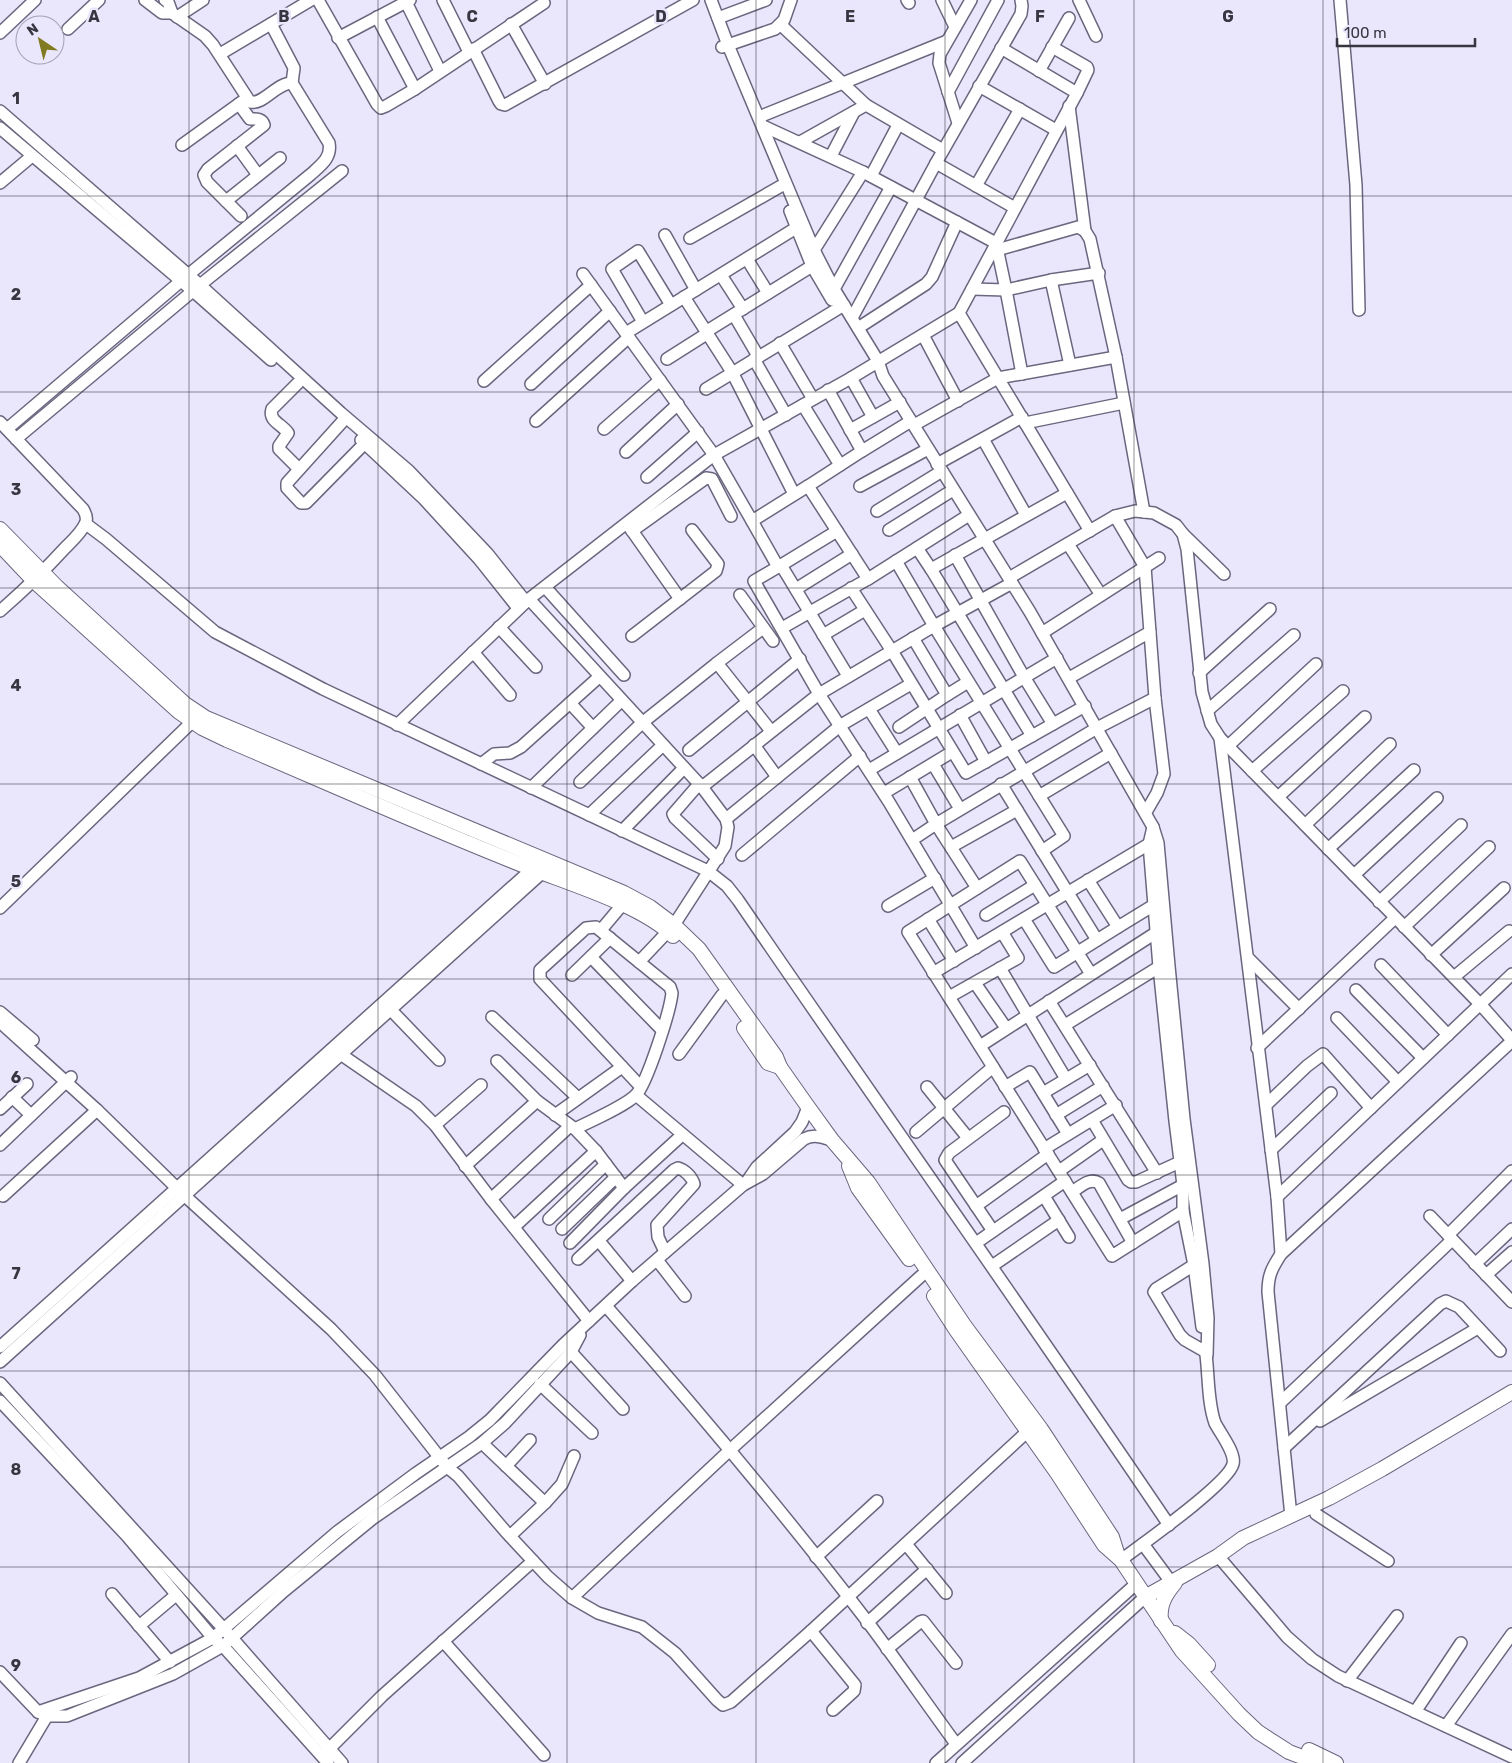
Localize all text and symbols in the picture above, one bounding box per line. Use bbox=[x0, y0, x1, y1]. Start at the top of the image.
text: A bbox=[88, 7, 100, 26]
text: B bbox=[278, 7, 290, 26]
text: C bbox=[466, 7, 478, 26]
text: D bbox=[655, 7, 667, 26]
text: E bbox=[845, 7, 855, 26]
text: F bbox=[1035, 7, 1045, 26]
text: G bbox=[1222, 7, 1234, 26]
north arrow bbox=[15, 15, 65, 65]
scale bar bbox=[1337, 15, 1474, 47]
text: N bbox=[24, 20, 42, 40]
text: 100 m bbox=[1344, 24, 1386, 42]
text: 1 bbox=[12, 89, 20, 108]
text: 2 bbox=[11, 285, 21, 304]
text: 3 bbox=[11, 480, 21, 499]
text: 4 bbox=[11, 676, 22, 695]
text: 5 bbox=[11, 872, 21, 891]
text: 6 bbox=[11, 1068, 21, 1087]
text: 7 bbox=[11, 1264, 21, 1283]
text: 8 bbox=[11, 1460, 22, 1479]
text: 9 bbox=[11, 1656, 21, 1675]

